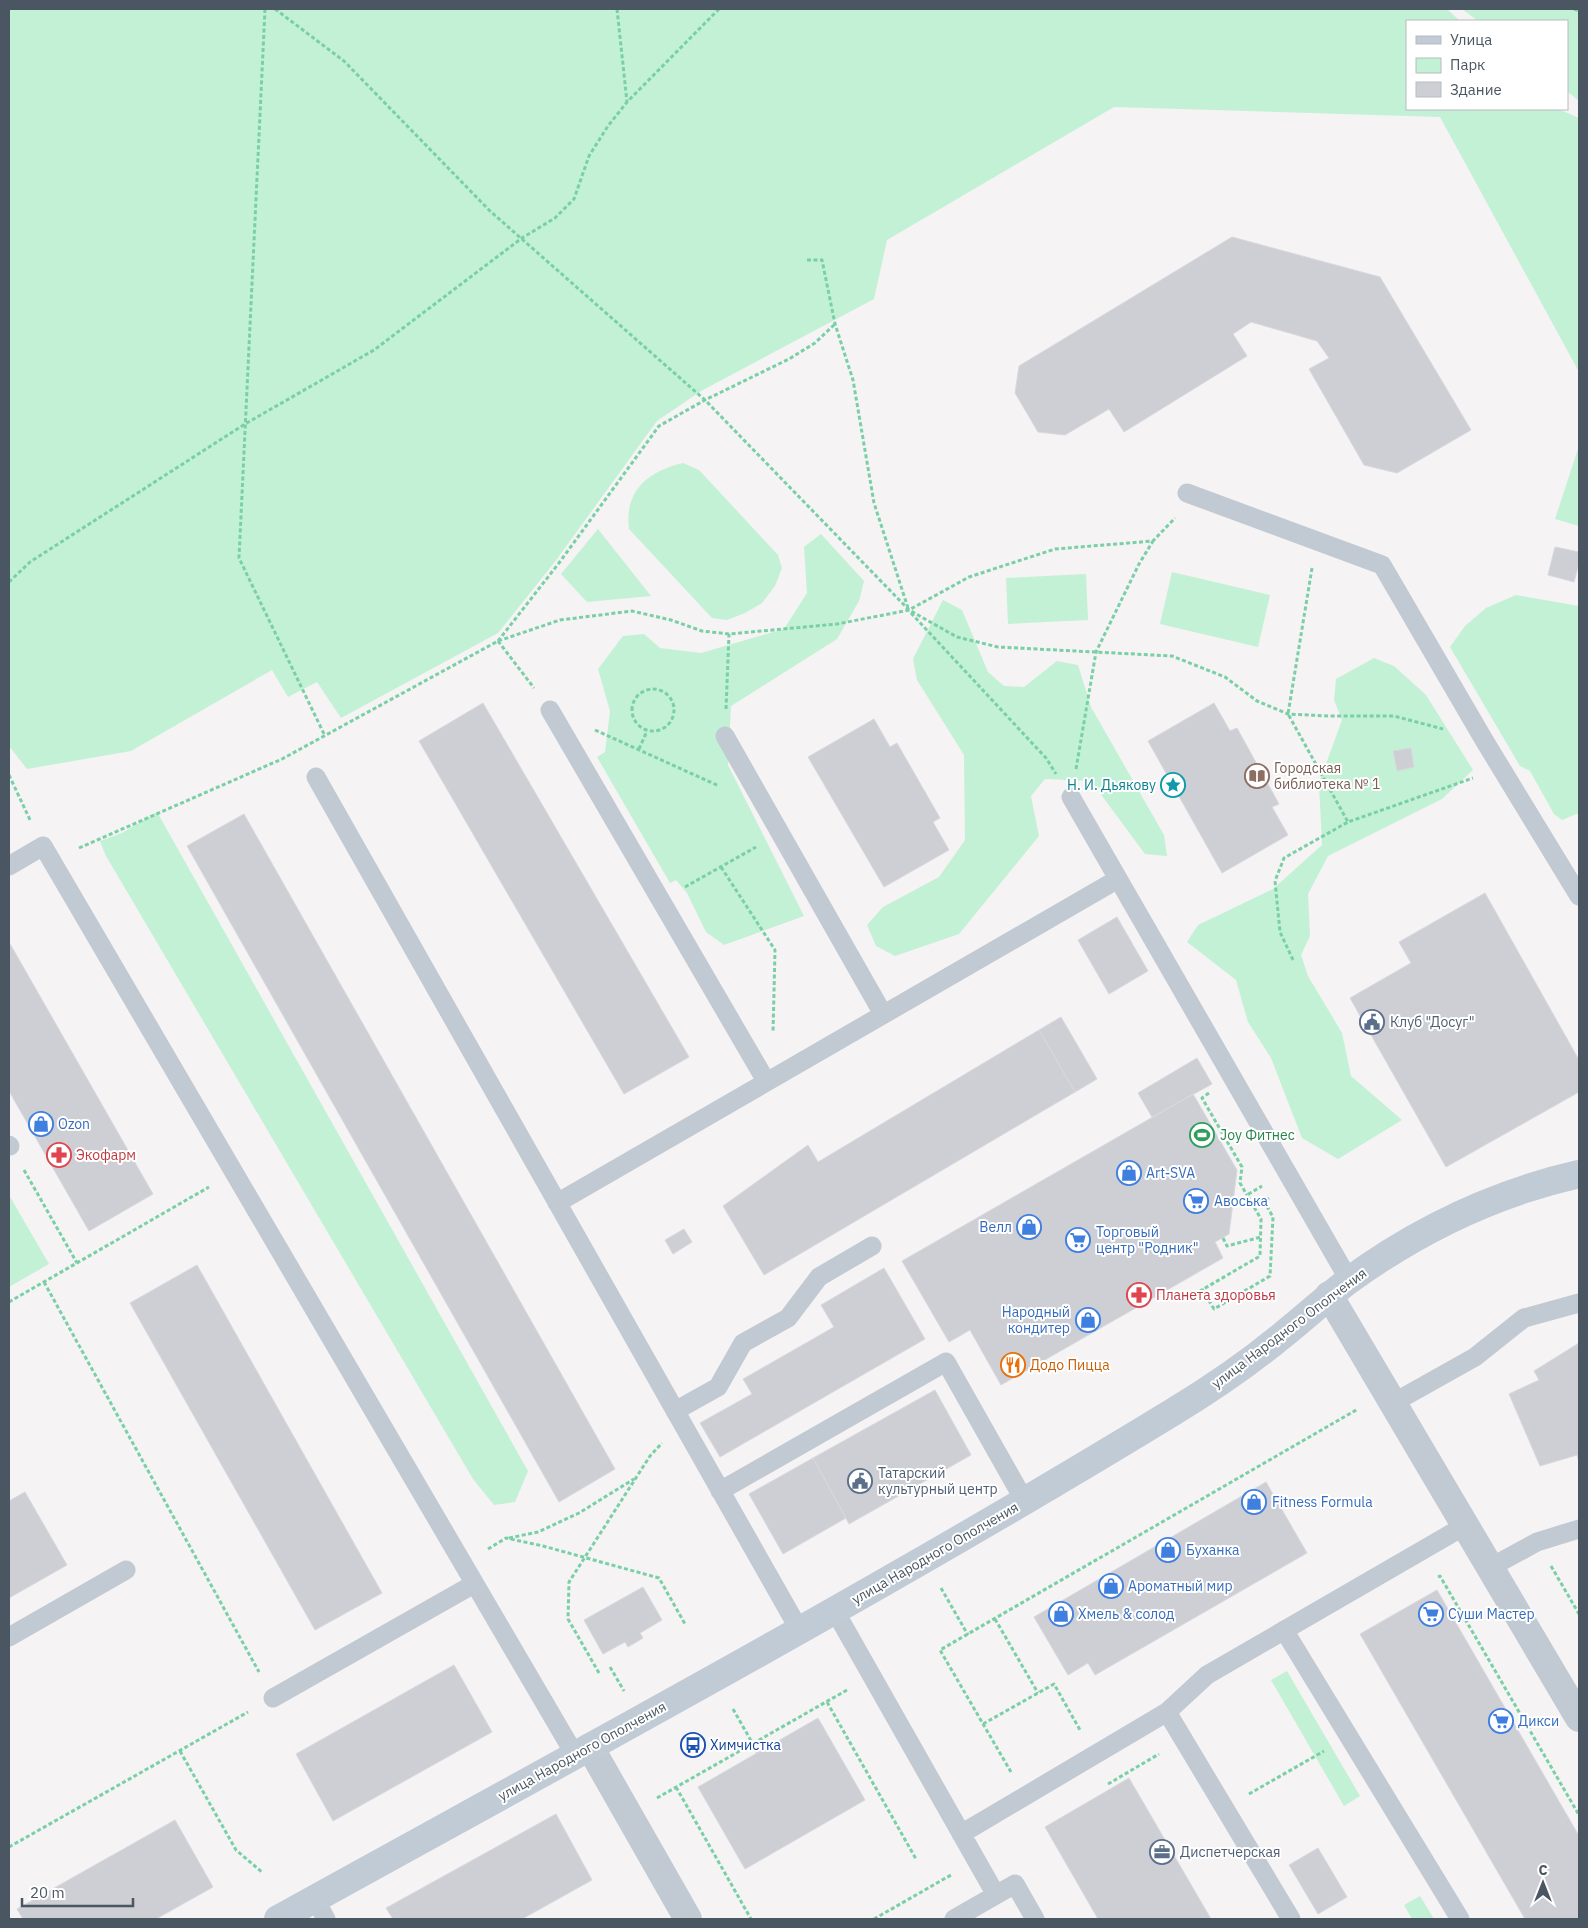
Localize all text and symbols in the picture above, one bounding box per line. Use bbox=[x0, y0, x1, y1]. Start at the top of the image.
legend bbox=[1406, 20, 1568, 110]
text: Улица bbox=[1450, 30, 1492, 49]
text: Парк bbox=[1450, 55, 1485, 74]
text: Здание bbox=[1450, 80, 1502, 99]
place label: Городская библиотека № 1 bbox=[1274, 759, 1380, 793]
library icon: Городская библиотека № 1 bbox=[1244, 763, 1270, 789]
place icon: Н. И. Дьякову bbox=[1160, 772, 1186, 798]
place label: Н. И. Дьякову bbox=[1067, 776, 1156, 794]
public building icon: Клуб "Досуг" bbox=[1359, 1009, 1385, 1035]
place label: Клуб "Досуг" bbox=[1390, 1013, 1475, 1031]
shop icon: Ozon bbox=[28, 1111, 54, 1137]
place label: Ozon bbox=[58, 1115, 90, 1133]
sports icon: Joy Фитнес bbox=[1189, 1122, 1215, 1148]
place label: Joy Фитнес bbox=[1220, 1126, 1295, 1144]
pharmacy icon: Экофарм bbox=[46, 1142, 72, 1168]
place label: Экофарм bbox=[76, 1146, 136, 1164]
shop icon: Art-SVA bbox=[1116, 1160, 1142, 1186]
place label: Art-SVA bbox=[1146, 1164, 1195, 1182]
supermarket icon: Авоська bbox=[1183, 1188, 1209, 1214]
place label: Авоська bbox=[1214, 1192, 1269, 1210]
shop icon: Велл bbox=[1016, 1214, 1042, 1240]
place label: Велл bbox=[979, 1218, 1012, 1236]
place label: Торговый центр "Родник" bbox=[1096, 1223, 1199, 1257]
supermarket icon: Торговый центр "Родник" bbox=[1065, 1227, 1091, 1253]
street label: улица Народного Ополчения bbox=[1208, 1264, 1370, 1392]
pharmacy icon: Планета здоровья bbox=[1126, 1282, 1152, 1308]
place label: Планета здоровья bbox=[1156, 1286, 1276, 1304]
place label: Народный кондитер bbox=[1002, 1303, 1070, 1337]
shop icon: Народный кондитер bbox=[1075, 1307, 1101, 1333]
restaurant icon: Додо Пицца bbox=[1000, 1352, 1026, 1378]
place label: Додо Пицца bbox=[1030, 1356, 1110, 1374]
place label: Татарский культурный центр bbox=[878, 1464, 998, 1498]
public building icon: Татарский культурный центр bbox=[847, 1468, 873, 1494]
shop icon: Fitness Formula bbox=[1241, 1489, 1267, 1515]
place label: Fitness Formula bbox=[1272, 1493, 1373, 1511]
street label: улица Народного Ополчения bbox=[848, 1498, 1022, 1608]
shop icon: Буханка bbox=[1155, 1537, 1181, 1563]
place label: Буханка bbox=[1186, 1541, 1240, 1559]
shop icon: Ароматный мир bbox=[1098, 1573, 1124, 1599]
place label: Ароматный мир bbox=[1128, 1577, 1233, 1595]
shop icon: Хмель & солод bbox=[1048, 1601, 1074, 1627]
supermarket icon: Суши Мастер bbox=[1418, 1601, 1444, 1627]
place label: Хмель & солод bbox=[1078, 1605, 1174, 1623]
place label: Суши Мастер bbox=[1448, 1605, 1535, 1623]
street label: улица Народного Ополчения bbox=[495, 1697, 669, 1805]
supermarket icon: Дикси bbox=[1488, 1708, 1514, 1734]
place label: Дикси bbox=[1518, 1712, 1559, 1730]
bus stop icon: Химчистка bbox=[680, 1732, 706, 1758]
place label: Химчистка bbox=[710, 1736, 782, 1754]
office icon: Диспетчерская bbox=[1149, 1839, 1175, 1865]
place label: Диспетчерская bbox=[1180, 1843, 1281, 1861]
north arrow bbox=[1518, 1858, 1568, 1908]
text: С bbox=[1538, 1861, 1548, 1879]
scale bar bbox=[22, 1876, 134, 1908]
text: 20 m bbox=[30, 1883, 65, 1902]

